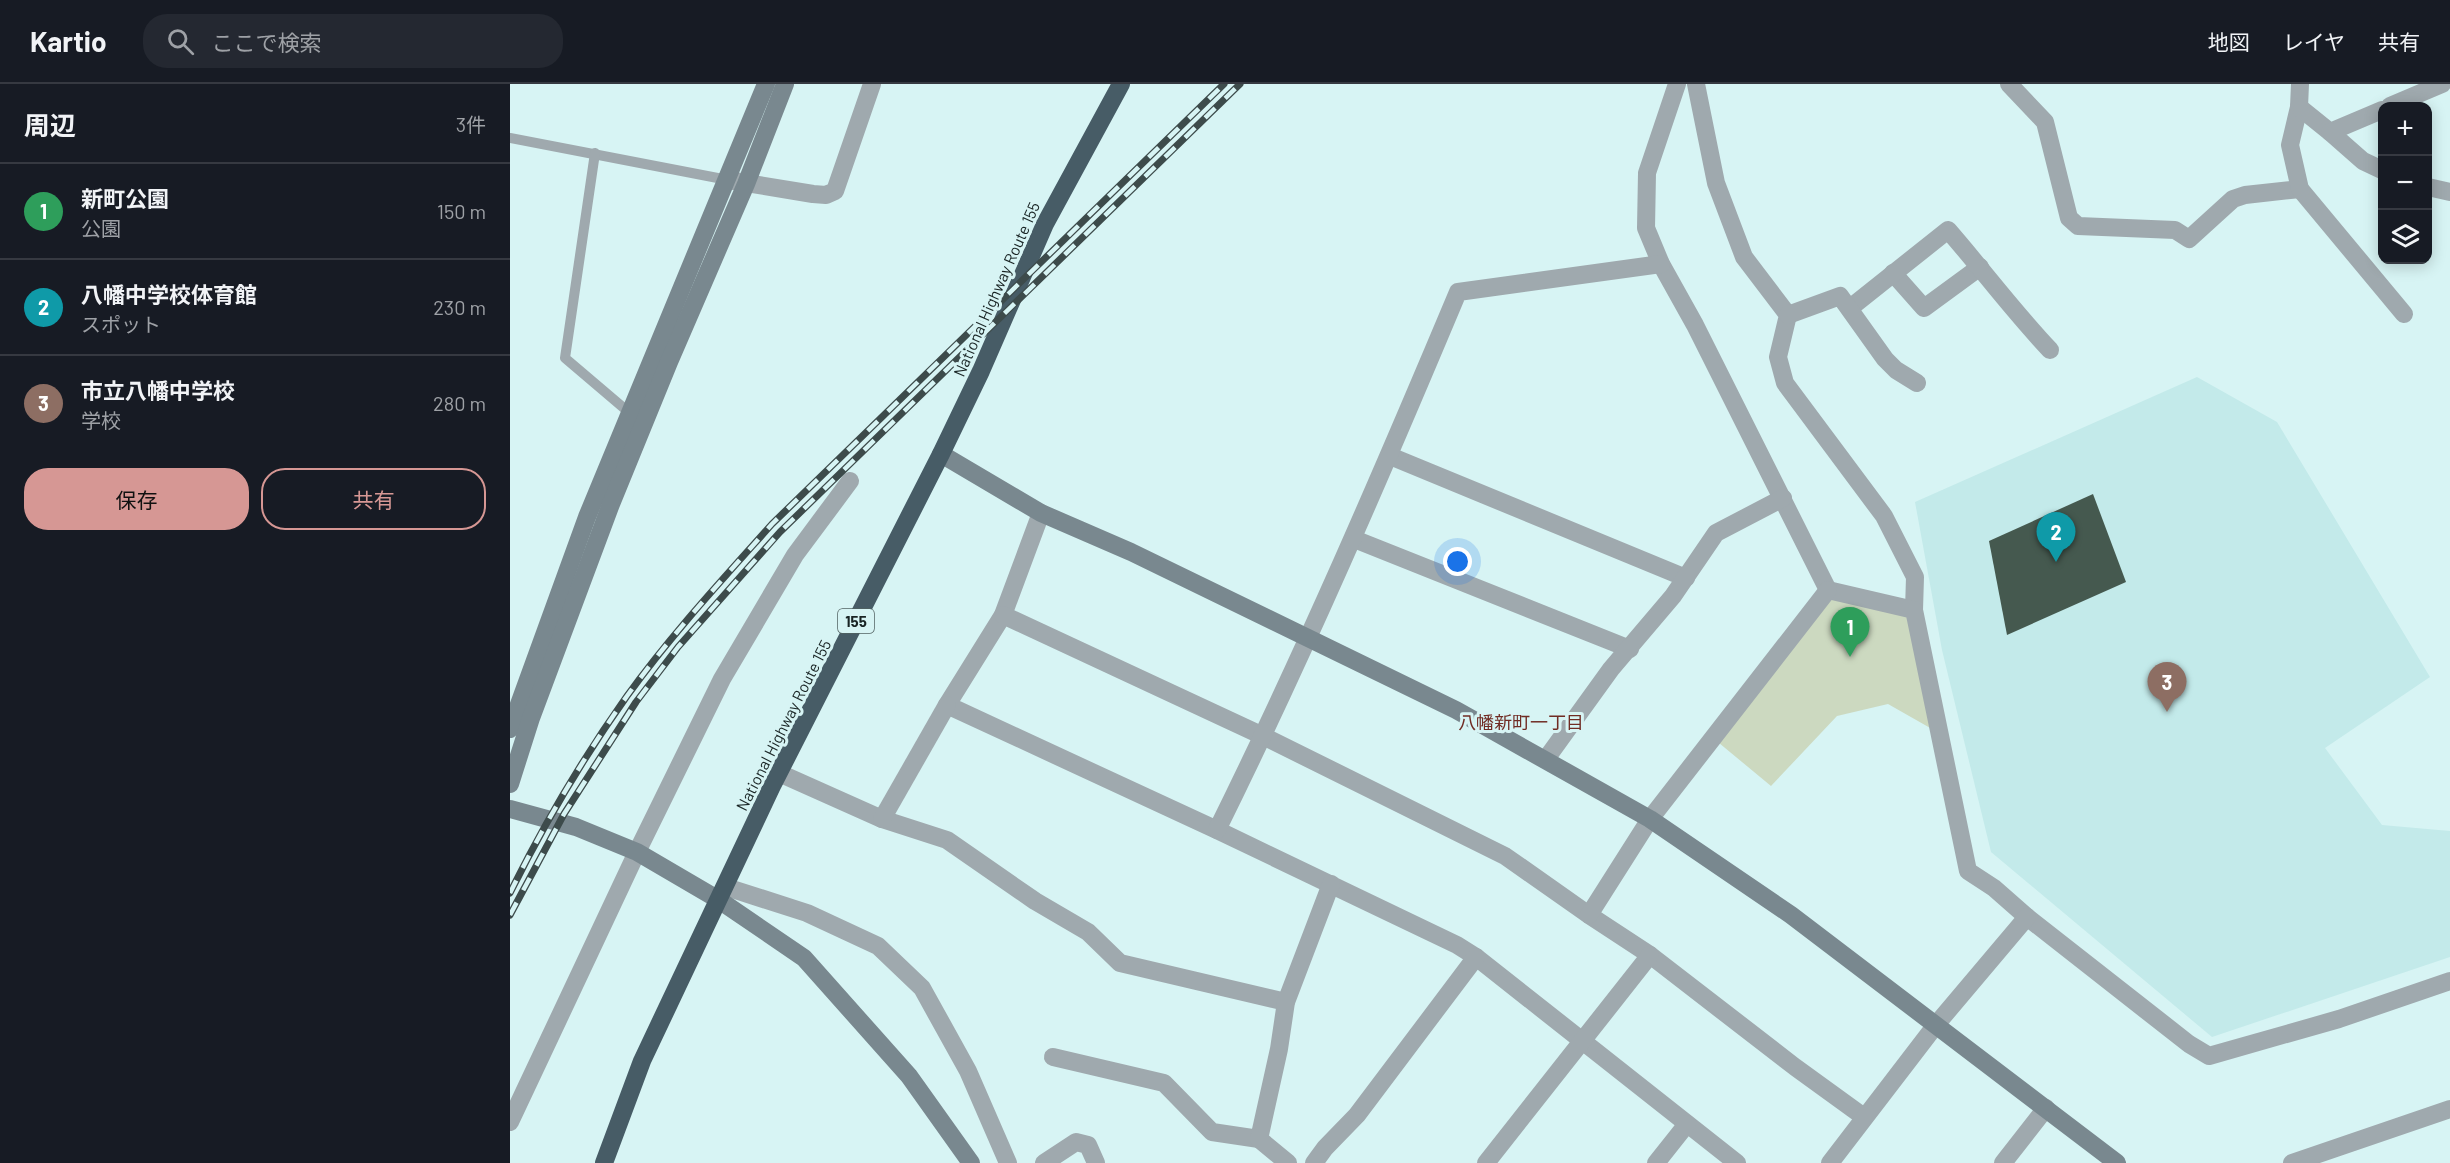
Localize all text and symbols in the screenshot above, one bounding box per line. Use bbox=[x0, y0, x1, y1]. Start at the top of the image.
search box bbox=[143, 14, 563, 68]
text: Kartio bbox=[30, 24, 107, 58]
icon: search bbox=[164, 25, 197, 58]
text: ここで検索 bbox=[212, 29, 322, 55]
text: 地図 bbox=[2208, 29, 2250, 54]
text: レイヤ bbox=[2283, 29, 2345, 54]
text: 共有 bbox=[2378, 29, 2420, 54]
map controls bbox=[2378, 102, 2432, 264]
button: + bbox=[2378, 102, 2432, 156]
text: 周辺 bbox=[24, 109, 76, 140]
text: 3件 bbox=[456, 112, 486, 136]
button: − bbox=[2378, 156, 2432, 210]
text: 新町公園 bbox=[81, 185, 169, 211]
text: 1 bbox=[40, 199, 47, 223]
text: 150 m bbox=[437, 199, 486, 223]
street label: National Highway Route 155 bbox=[949, 199, 1043, 379]
button: layers bbox=[2378, 210, 2432, 264]
text: 公園 bbox=[81, 216, 121, 240]
text: 八幡中学校体育館 bbox=[81, 281, 257, 307]
text: 2 bbox=[38, 295, 49, 319]
text: 230 m bbox=[433, 295, 486, 319]
text: スポット bbox=[81, 312, 161, 336]
text: 市立八幡中学校 bbox=[81, 377, 235, 403]
text: 3 bbox=[38, 391, 49, 415]
text: 280 m bbox=[433, 391, 486, 415]
text: 学校 bbox=[81, 408, 121, 432]
button: 保存 bbox=[24, 468, 249, 530]
button: 共有 bbox=[261, 468, 486, 530]
pin: 2 bbox=[2036, 512, 2076, 562]
your location bbox=[1443, 547, 1472, 576]
pin: 1 bbox=[1830, 608, 1870, 657]
road number: 155 bbox=[838, 609, 874, 633]
street label: National Highway Route 155 bbox=[732, 636, 834, 814]
pin: 3 bbox=[2148, 662, 2186, 712]
district label: 八幡新町一丁目 bbox=[1458, 711, 1584, 733]

